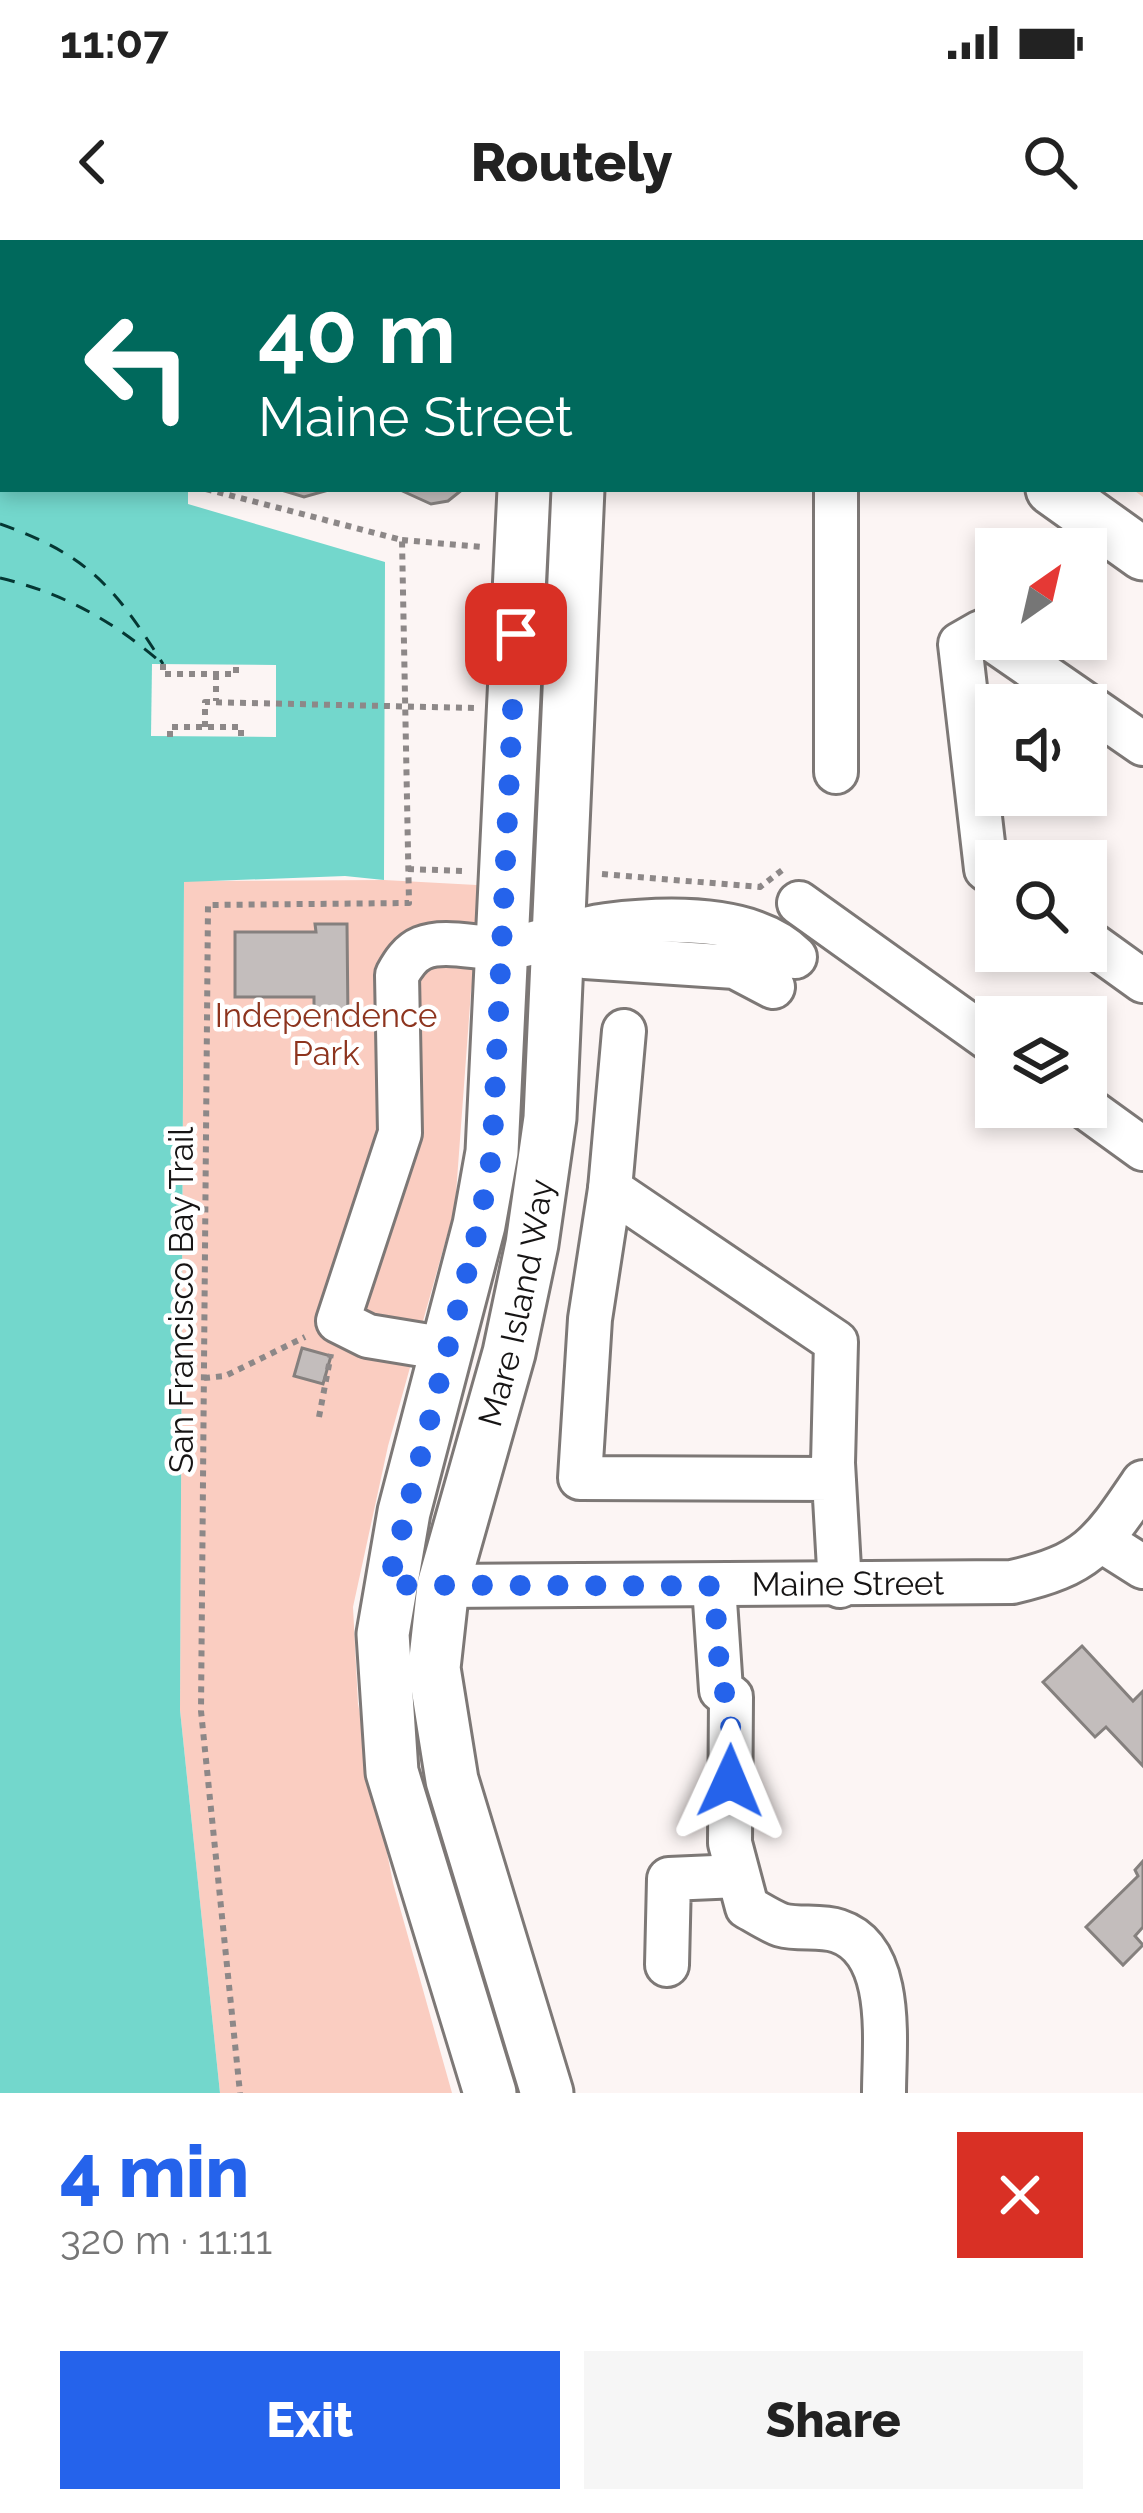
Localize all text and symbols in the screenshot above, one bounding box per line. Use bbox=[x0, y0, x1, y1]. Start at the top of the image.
text: 11:07 bbox=[60, 16, 168, 69]
icon: back bbox=[60, 129, 126, 195]
icon: search bbox=[1017, 129, 1083, 195]
text: Routely bbox=[470, 130, 673, 194]
text: 40 m bbox=[258, 284, 456, 383]
icon: left bbox=[60, 288, 216, 444]
text: Maine Street bbox=[258, 385, 573, 449]
north arrow bbox=[975, 528, 1107, 660]
map controls bbox=[975, 528, 1107, 1128]
pin bbox=[465, 583, 567, 685]
icon: arrive bbox=[483, 601, 549, 667]
button: sound bbox=[975, 684, 1107, 816]
button: search bbox=[975, 840, 1107, 972]
park label: Independence Park bbox=[215, 996, 437, 1073]
button: layers bbox=[975, 996, 1107, 1128]
street label: San Francisco Bay Trail bbox=[162, 1126, 201, 1473]
street label: Mare Island Way bbox=[470, 1176, 561, 1431]
street label: Maine Street bbox=[752, 1563, 944, 1603]
position arrow bbox=[667, 1718, 793, 1844]
text: 4 min bbox=[60, 2129, 249, 2214]
button: close bbox=[957, 2132, 1083, 2258]
text: 320 m · 11:11 bbox=[60, 2217, 272, 2263]
button: Exit bbox=[60, 2351, 560, 2489]
button: Share bbox=[584, 2351, 1083, 2489]

